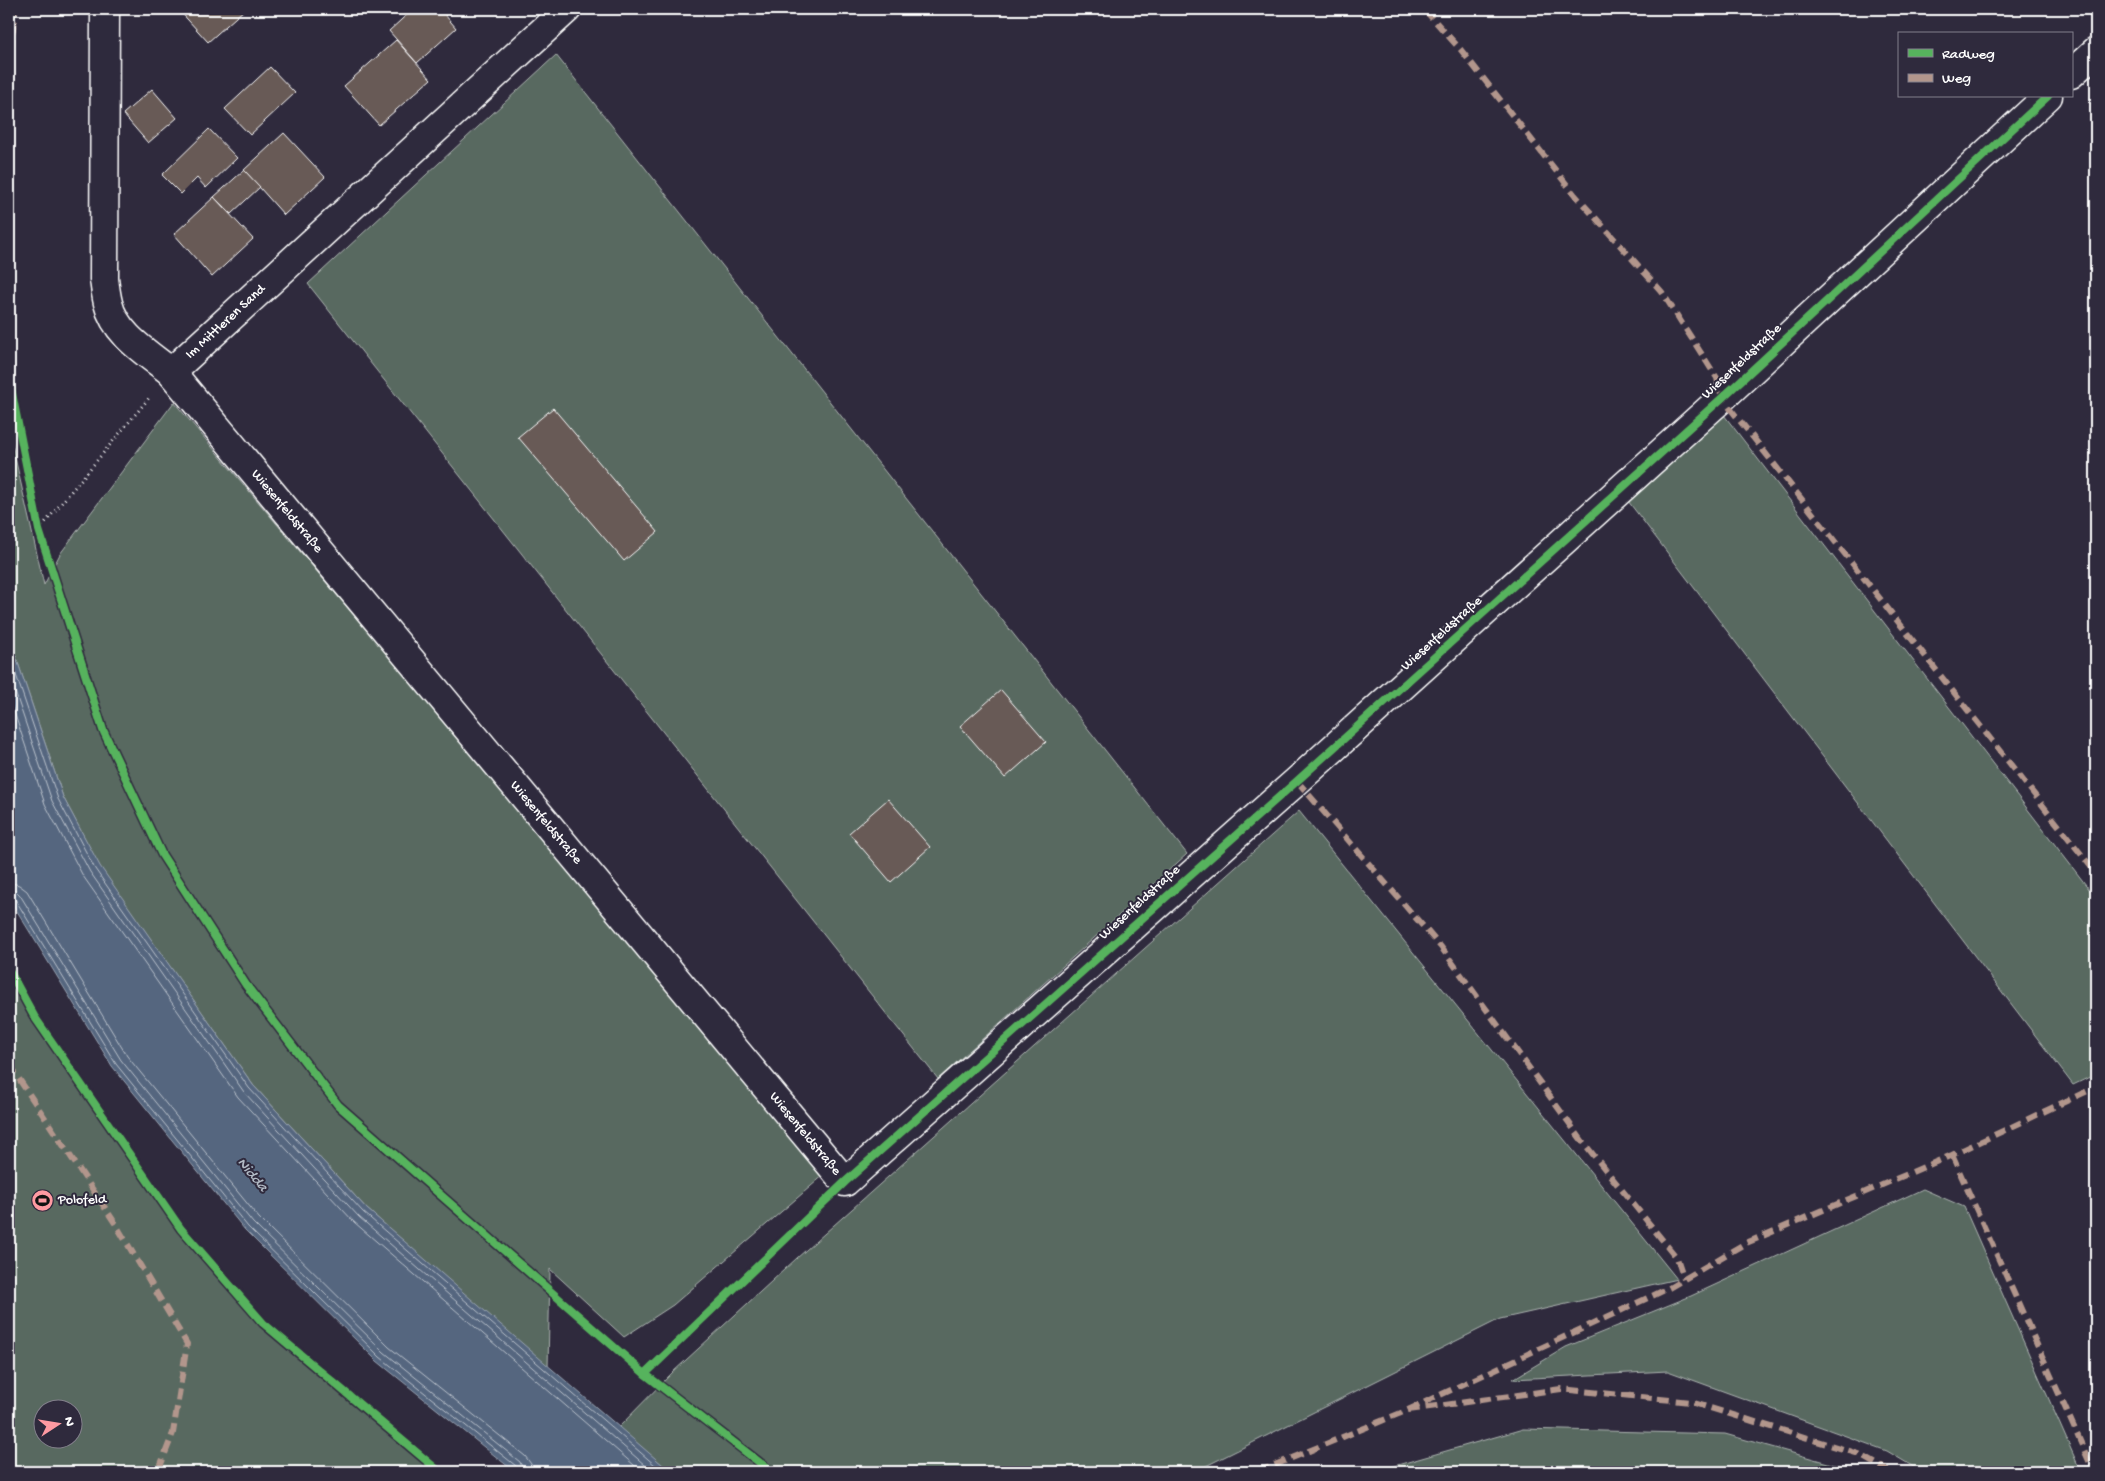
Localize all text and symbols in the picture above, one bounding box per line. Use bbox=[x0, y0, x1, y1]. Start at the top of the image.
legend bbox=[1898, 32, 2072, 98]
text: Radweg bbox=[1942, 46, 1995, 64]
text: Weg bbox=[1942, 70, 1971, 88]
street label: Im Mittleren Sand bbox=[182, 280, 270, 363]
street label: Wiesenfeldstraße bbox=[1698, 320, 1786, 403]
street label: Wiesenfeldstraße bbox=[247, 466, 327, 557]
street label: Wiesenfeldstraße bbox=[1398, 593, 1487, 675]
street label: Wiesenfeldstraße bbox=[506, 777, 586, 868]
street label: Wiesenfeldstraße bbox=[1096, 862, 1185, 944]
street label: Wiesenfeldstraße bbox=[765, 1089, 845, 1180]
water label: Nidda bbox=[233, 1154, 272, 1197]
sports icon: Polofeld bbox=[30, 1188, 54, 1212]
place label: Polofeld bbox=[57, 1192, 108, 1209]
north arrow bbox=[32, 1398, 82, 1448]
text: N bbox=[59, 1416, 78, 1428]

